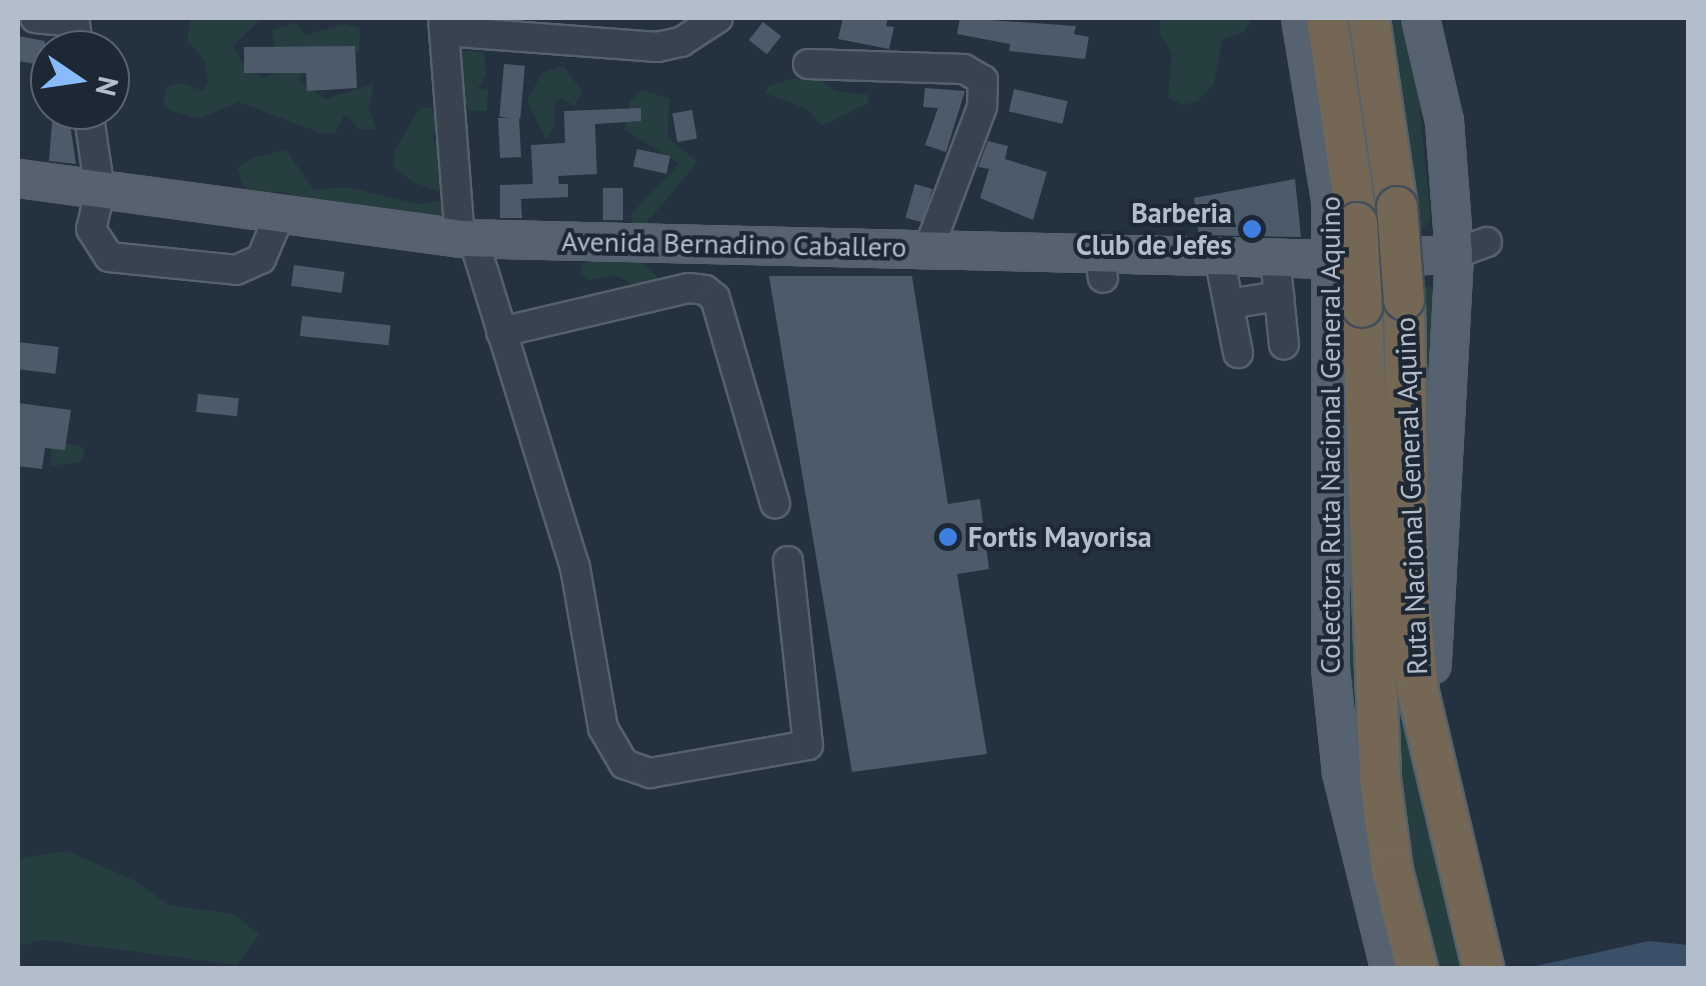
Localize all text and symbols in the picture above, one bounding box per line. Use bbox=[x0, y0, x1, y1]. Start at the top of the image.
north arrow bbox=[30, 30, 130, 130]
text: N bbox=[88, 73, 128, 100]
place label: Barberia Club de Jefes bbox=[1076, 196, 1232, 262]
street label: Colectora Ruta Nacional General Aquino bbox=[1313, 196, 1347, 674]
marker: Barberia Club de Jefes bbox=[1241, 218, 1263, 240]
street label: Avenida Bernadino Caballero bbox=[561, 224, 907, 264]
street label: Ruta Nacional General Aquino bbox=[1388, 316, 1434, 676]
place label: Fortis Mayorisa bbox=[968, 520, 1152, 554]
marker: Fortis Mayorisa bbox=[937, 526, 959, 548]

